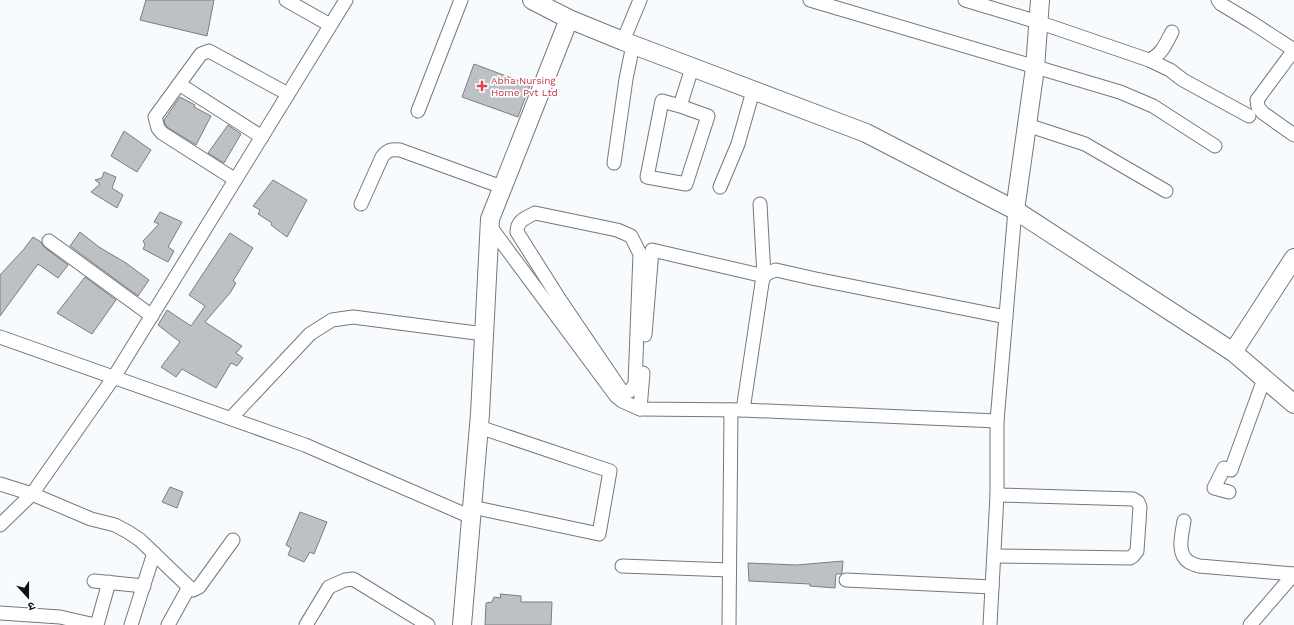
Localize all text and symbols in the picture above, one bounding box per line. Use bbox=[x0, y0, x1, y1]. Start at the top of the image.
place label: Abha Nursing Home Pvt Ltd bbox=[491, 75, 558, 98]
marker: Abha Nursing Home Pvt Ltd bbox=[476, 80, 488, 92]
north arrow bbox=[8, 577, 48, 617]
text: उ bbox=[26, 599, 37, 613]

